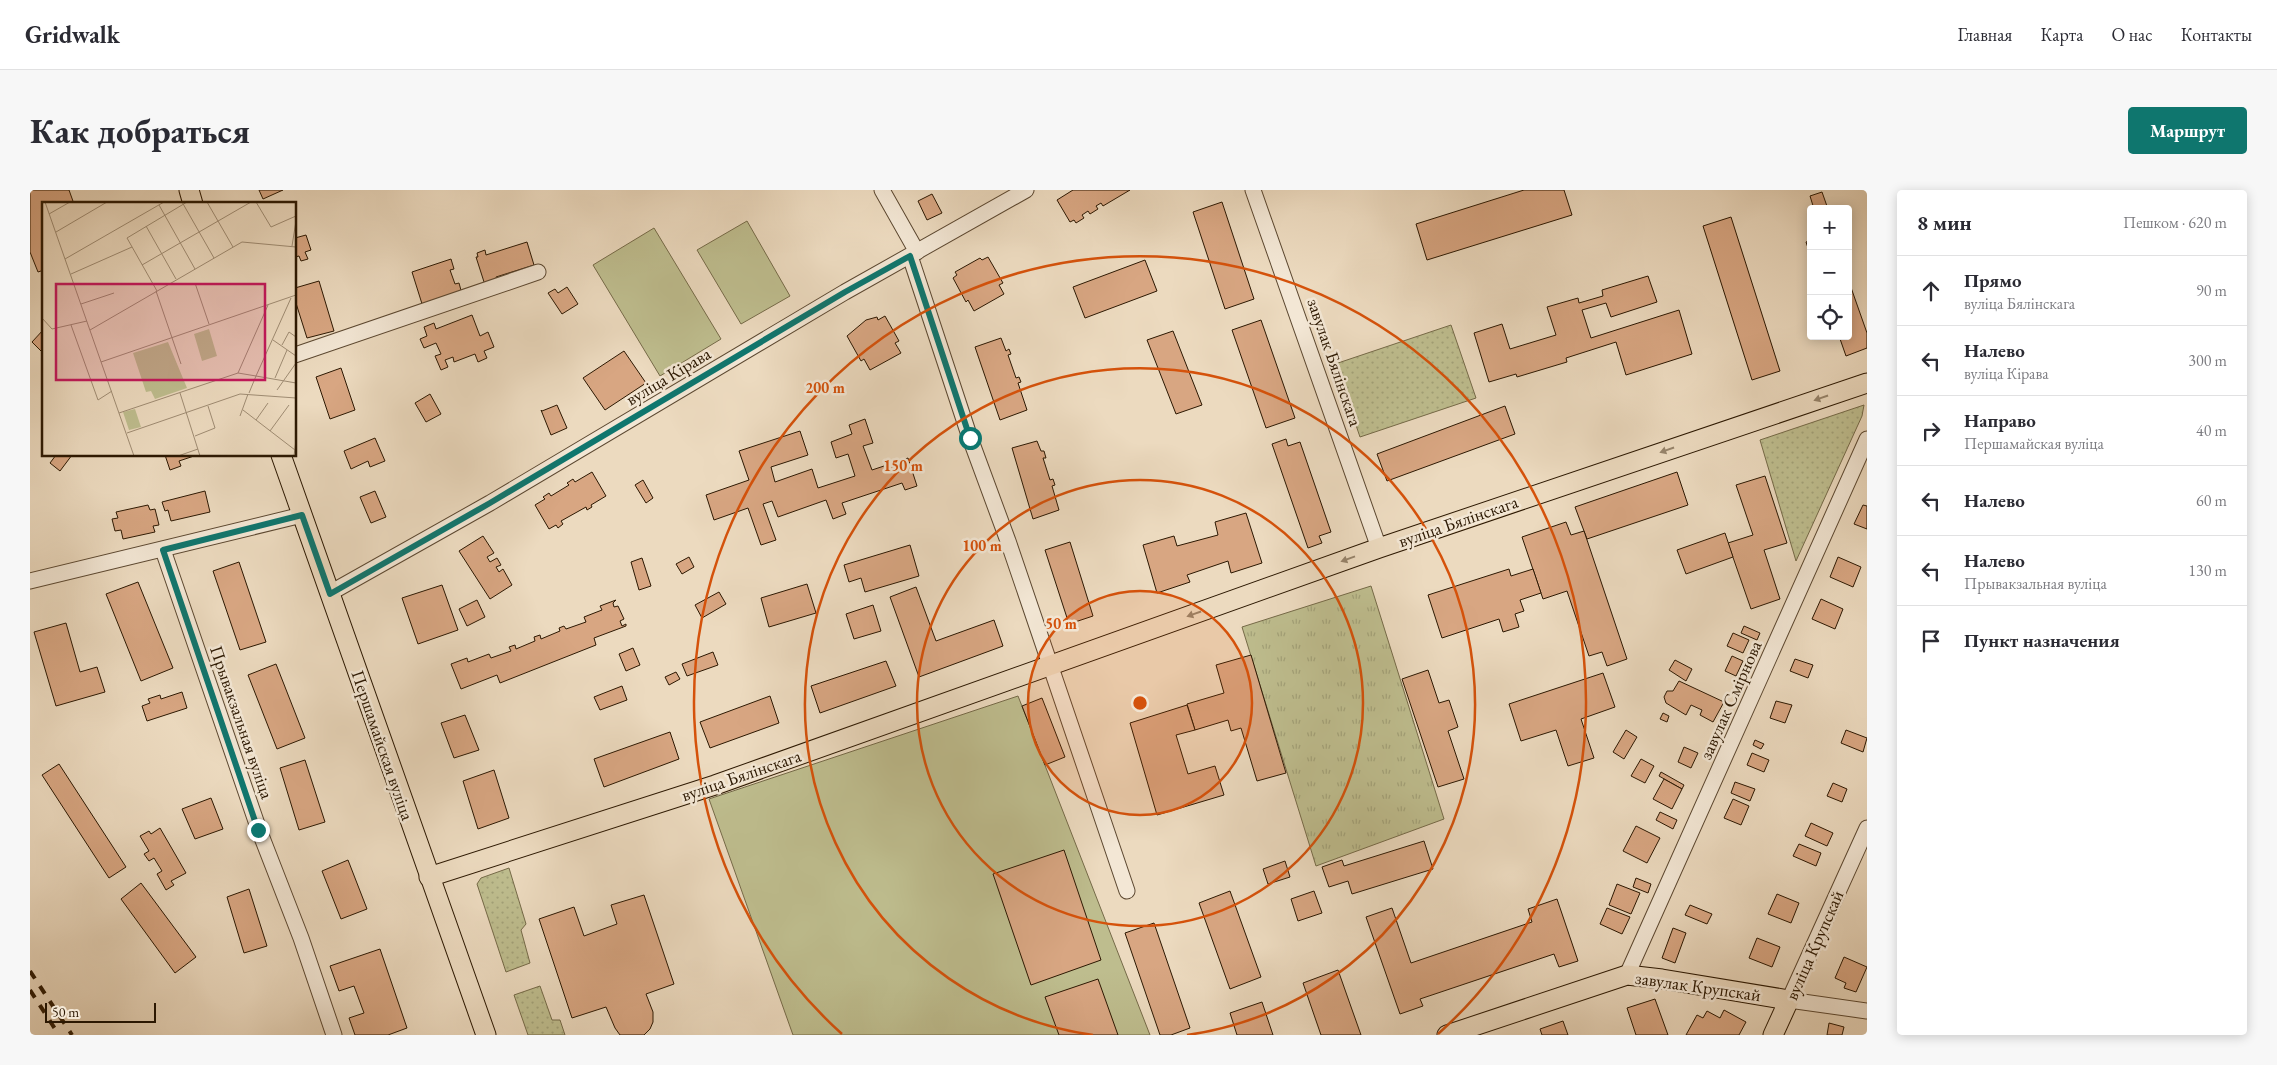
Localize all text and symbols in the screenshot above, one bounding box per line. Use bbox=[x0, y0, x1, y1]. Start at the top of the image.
text: Gridwalk bbox=[25, 19, 120, 50]
text: Главная bbox=[1958, 23, 2012, 46]
text: Карта bbox=[2040, 23, 2083, 46]
text: О нас bbox=[2111, 23, 2153, 46]
text: Контакты bbox=[2181, 23, 2252, 46]
button: Маршрут bbox=[2128, 107, 2247, 154]
text: Как добраться bbox=[30, 108, 250, 153]
inset map bbox=[42, 202, 296, 456]
map controls bbox=[1807, 205, 1852, 340]
button: + bbox=[1807, 205, 1852, 250]
text: 8 мин bbox=[1917, 209, 1972, 236]
text: Пешком · 620 m bbox=[2123, 212, 2227, 233]
button: − bbox=[1807, 250, 1852, 295]
text: Прямо bbox=[1964, 268, 2022, 293]
icon: ahead bbox=[1917, 277, 1945, 305]
text: 90 m bbox=[2196, 280, 2227, 301]
text: вуліца Бялінскага bbox=[1964, 293, 2075, 314]
street label: завулак Бялінскага bbox=[1302, 295, 1368, 430]
button: locate bbox=[1807, 295, 1852, 340]
text: Налево bbox=[1964, 338, 2025, 363]
street label: вуліца Кірава bbox=[621, 341, 715, 410]
icon: left bbox=[1917, 347, 1945, 375]
text: 300 m bbox=[2188, 350, 2227, 371]
text: вуліца Кірава bbox=[1964, 363, 2049, 384]
text: 200 m bbox=[805, 378, 845, 397]
one-way arrow bbox=[1813, 395, 1828, 403]
text: Направо bbox=[1964, 408, 2036, 433]
icon: right bbox=[1917, 417, 1945, 445]
text: 40 m bbox=[2196, 420, 2227, 441]
route start bbox=[959, 427, 982, 450]
text: Першамайская вуліца bbox=[1964, 433, 2104, 454]
one-way arrow bbox=[1659, 447, 1674, 455]
text: 150 m bbox=[883, 456, 923, 475]
icon: left bbox=[1917, 487, 1945, 515]
text: Налево bbox=[1964, 488, 2025, 513]
street label: вуліца Бялінскага bbox=[1395, 490, 1522, 552]
text: 60 m bbox=[2196, 490, 2227, 511]
text: 100 m bbox=[962, 536, 1002, 555]
text: Налево bbox=[1964, 548, 2025, 573]
one-way arrow bbox=[1340, 556, 1355, 563]
icon: left bbox=[1917, 557, 1945, 585]
text: 130 m bbox=[2188, 560, 2227, 581]
text: Прывакзальная вуліца bbox=[1964, 573, 2107, 594]
one-way arrow bbox=[1187, 611, 1202, 618]
text: 50 m bbox=[1045, 614, 1077, 633]
icon: arrive bbox=[1917, 627, 1945, 655]
text: Пункт назначения bbox=[1964, 628, 2120, 653]
street label: завулак Смірнова bbox=[1694, 636, 1767, 763]
street label: Прывакзальная вуліца bbox=[205, 642, 279, 802]
street label: Першамайская вуліца bbox=[347, 667, 420, 824]
centre of rings bbox=[1131, 694, 1149, 712]
street label: вуліца Бялінскага bbox=[678, 744, 805, 806]
route end bbox=[247, 819, 270, 842]
street label: вуліца Крупскай bbox=[1780, 886, 1849, 1003]
street label: завулак Крупскай bbox=[1634, 966, 1763, 1006]
scale bar bbox=[45, 1000, 156, 1023]
text: 50 m bbox=[52, 1003, 79, 1021]

